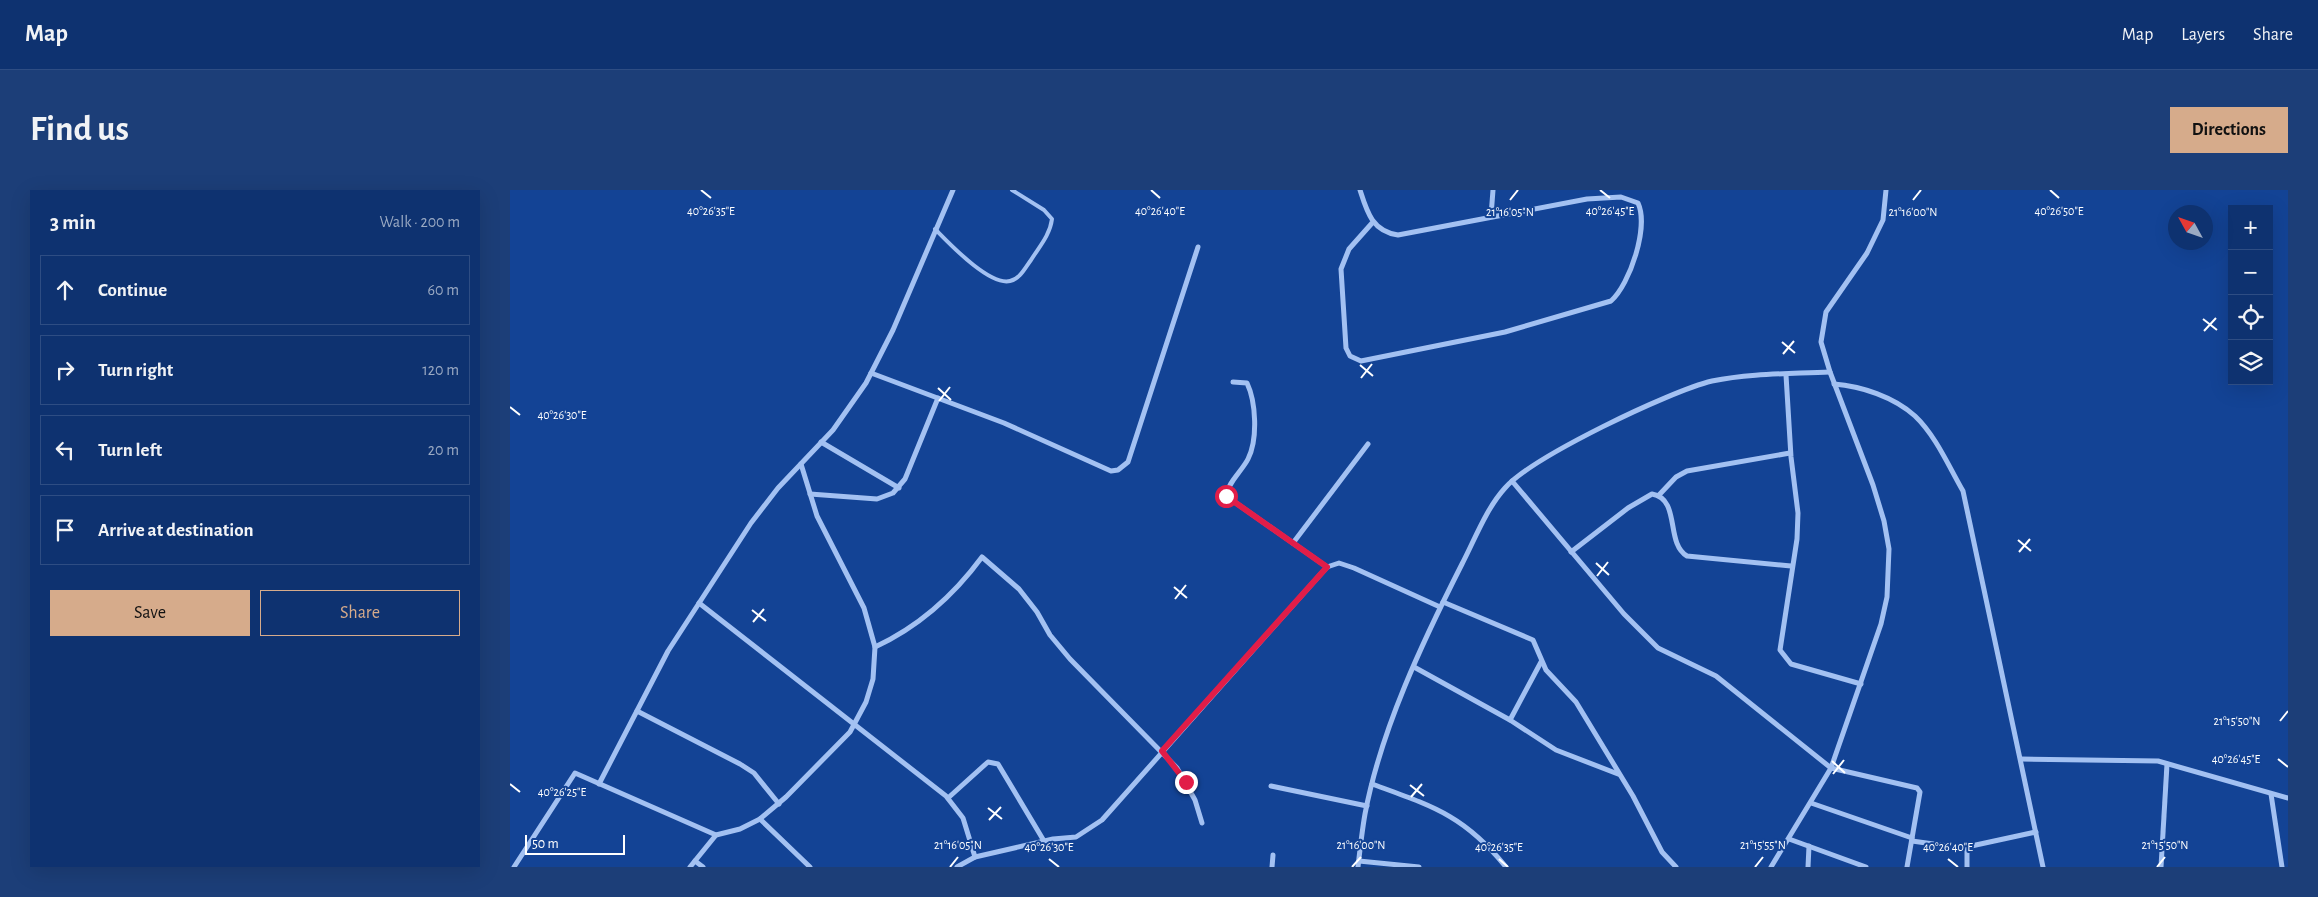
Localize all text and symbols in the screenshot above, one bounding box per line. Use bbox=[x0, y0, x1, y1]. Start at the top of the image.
text: Map bbox=[25, 22, 68, 46]
text: Map bbox=[2122, 26, 2153, 44]
text: Layers bbox=[2181, 26, 2225, 44]
text: Share bbox=[2253, 26, 2293, 44]
button: Directions bbox=[2170, 107, 2288, 153]
text: Find us bbox=[30, 112, 129, 147]
text: 40°26'35"E bbox=[687, 205, 735, 217]
text: 40°26'40"E bbox=[1135, 205, 1185, 217]
text: 40°26'45"E bbox=[1586, 205, 1635, 217]
text: 40°26'50"E bbox=[2034, 205, 2084, 217]
north arrow bbox=[2168, 205, 2213, 250]
map controls bbox=[2228, 205, 2273, 385]
button: + bbox=[2228, 205, 2273, 250]
text: 21°16'05"N bbox=[1486, 206, 1534, 218]
text: 21°16'00"N bbox=[1888, 206, 1938, 218]
text: 3 min bbox=[50, 212, 96, 233]
text: Walk · 200 m bbox=[379, 214, 460, 230]
button: − bbox=[2228, 250, 2273, 295]
icon: ahead bbox=[51, 276, 79, 304]
text: Continue bbox=[98, 281, 167, 300]
text: 60 m bbox=[428, 282, 459, 298]
button: locate bbox=[2228, 295, 2273, 340]
button: layers bbox=[2228, 340, 2273, 385]
icon: right bbox=[51, 356, 79, 384]
text: Turn right bbox=[98, 361, 173, 380]
text: 120 m bbox=[422, 362, 459, 378]
text: 40°26'30"E bbox=[537, 409, 587, 421]
icon: left bbox=[51, 436, 79, 464]
text: Turn left bbox=[98, 441, 162, 460]
text: 20 m bbox=[428, 442, 459, 458]
route start bbox=[1215, 485, 1238, 508]
icon: arrive bbox=[51, 516, 79, 544]
text: Arrive at destination bbox=[98, 521, 254, 540]
button: Save bbox=[50, 590, 250, 636]
button: Share bbox=[260, 590, 460, 636]
text: 21°15'50"N bbox=[2213, 715, 2261, 727]
text: 40°26'45"E bbox=[2212, 753, 2261, 765]
route end bbox=[1175, 771, 1198, 794]
text: 40°26'25"E bbox=[538, 786, 586, 798]
scale bar bbox=[525, 832, 625, 855]
text: 50 m bbox=[532, 837, 559, 851]
text: 21°16'05"N bbox=[934, 839, 982, 851]
text: 21°16'00"N bbox=[1336, 839, 1386, 851]
text: 21°15'55"N bbox=[1740, 839, 1786, 851]
text: 21°15'50"N bbox=[2141, 839, 2189, 851]
text: 40°26'30"E bbox=[1024, 841, 1074, 853]
text: 40°26'35"E bbox=[1475, 841, 1523, 853]
text: 40°26'40"E bbox=[1923, 841, 1973, 853]

